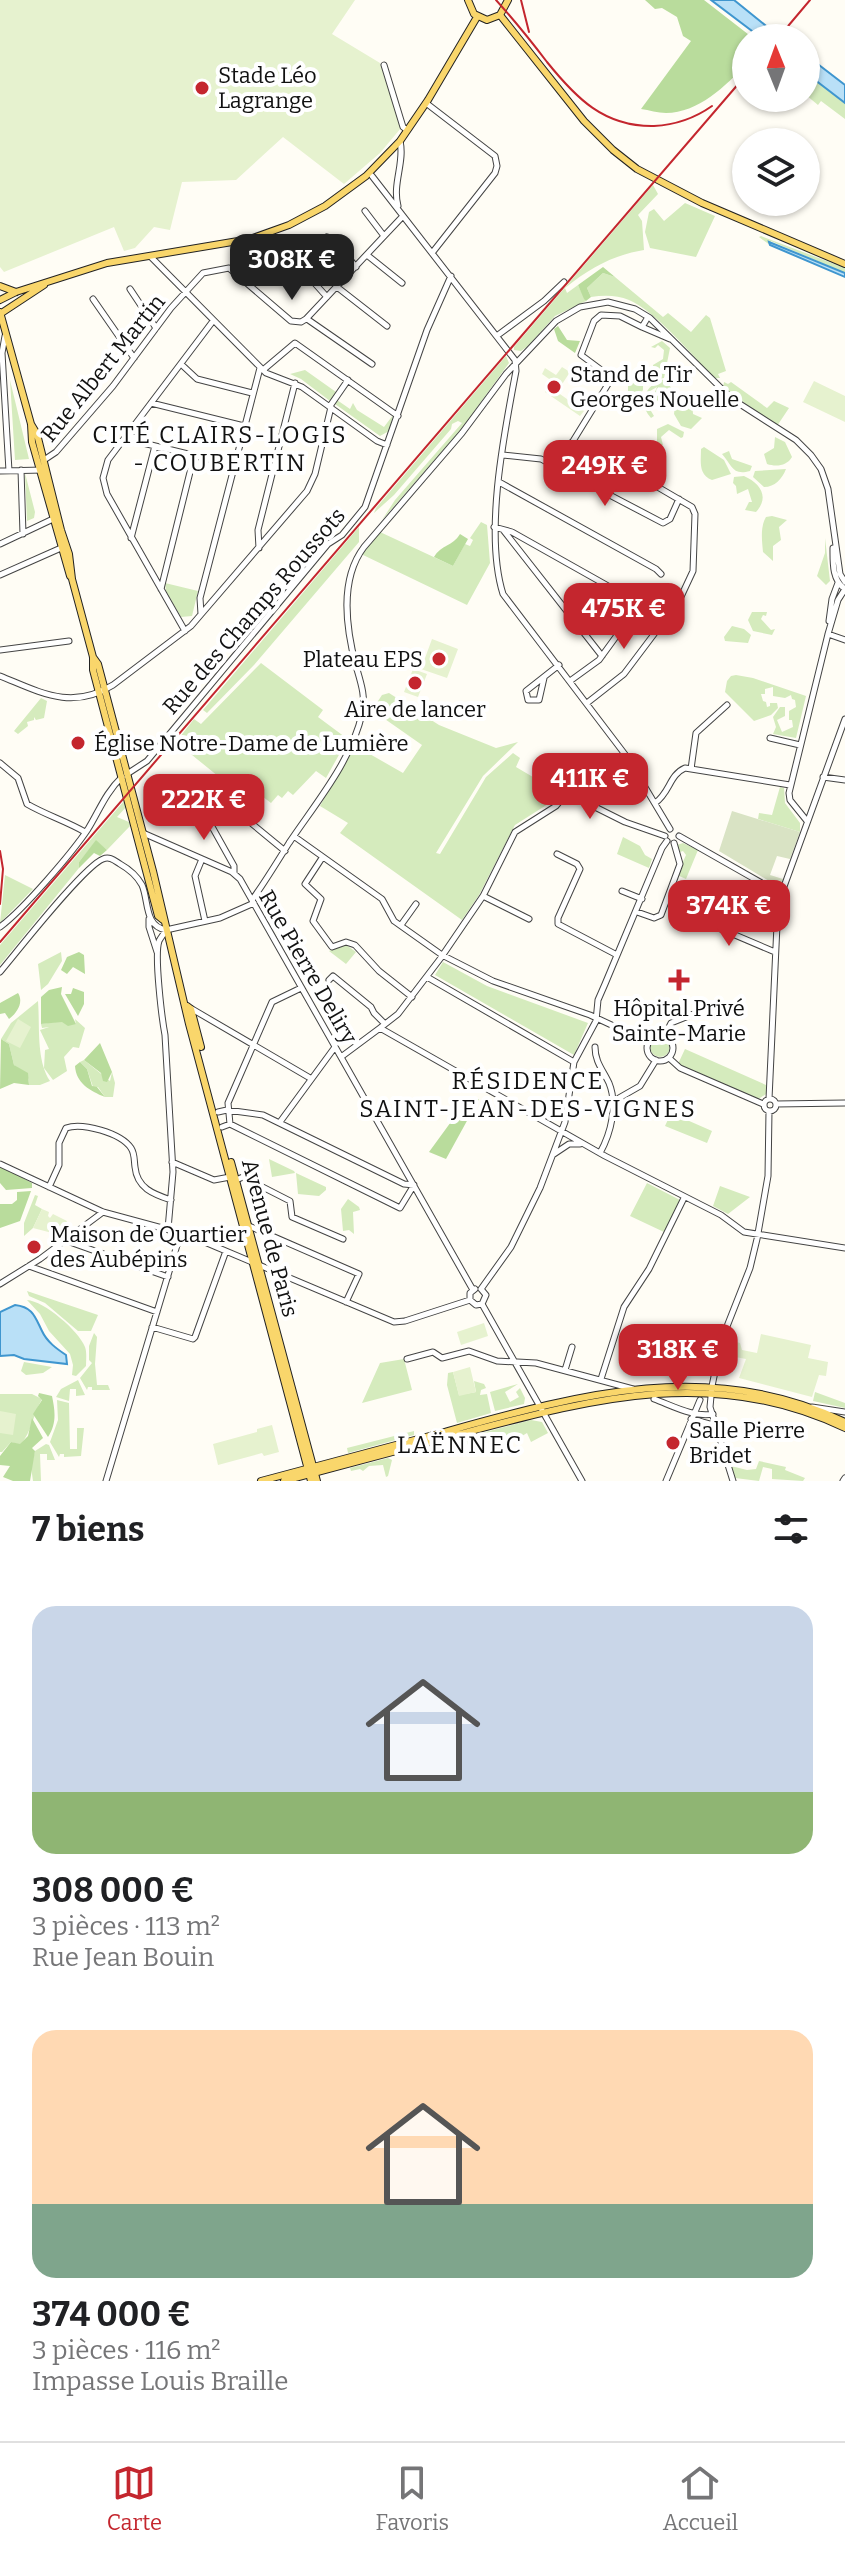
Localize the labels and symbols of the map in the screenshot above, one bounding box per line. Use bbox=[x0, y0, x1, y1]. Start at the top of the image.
north arrow bbox=[732, 24, 820, 112]
place label: Stade Léo Lagrange bbox=[218, 62, 317, 114]
marker: Stade Léo Lagrange bbox=[193, 79, 211, 97]
pin: 308K € bbox=[227, 234, 357, 302]
street label: Rue Albert Martin bbox=[35, 289, 171, 447]
place label: Stand de Tir Georges Nouelle bbox=[570, 361, 739, 413]
marker: Stand de Tir Georges Nouelle bbox=[545, 378, 563, 396]
district label: CITÉ CLAIRS-LOGIS - COUBERTIN bbox=[92, 420, 348, 477]
pin: 249K € bbox=[540, 440, 670, 508]
street label: Rue des Champs Roussots bbox=[157, 502, 351, 720]
pin: 475K € bbox=[559, 583, 689, 651]
place label: Plateau EPS bbox=[303, 646, 423, 673]
marker: Plateau EPS bbox=[430, 650, 448, 668]
marker: Aire de lancer bbox=[406, 674, 424, 692]
place label: Aire de lancer bbox=[344, 696, 486, 723]
place label: Église Notre-Dame de Lumière bbox=[94, 730, 409, 757]
marker: Église Notre-Dame de Lumière bbox=[69, 734, 87, 752]
pin: 411K € bbox=[525, 753, 655, 821]
pin: 222K € bbox=[139, 774, 269, 842]
pin: 374K € bbox=[664, 880, 794, 948]
street label: Rue Pierre Deliry bbox=[253, 885, 363, 1049]
marker: Hôpital Privé Sainte-Marie bbox=[668, 969, 690, 991]
place label: Hôpital Privé Sainte-Marie bbox=[612, 995, 746, 1047]
district label: RÉSIDENCE SAINT-JEAN-DES-VIGNES bbox=[359, 1066, 697, 1123]
street label: Avenue de Paris bbox=[236, 1156, 304, 1320]
place label: Maison de Quartier des Aubépins bbox=[50, 1221, 247, 1273]
marker: Maison de Quartier des Aubépins bbox=[25, 1238, 43, 1256]
pin: 318K € bbox=[613, 1324, 743, 1392]
place label: Salle Pierre Bridet bbox=[689, 1417, 805, 1469]
district label: LAËNNEC bbox=[397, 1431, 523, 1459]
marker: Salle Pierre Bridet bbox=[664, 1434, 682, 1452]

